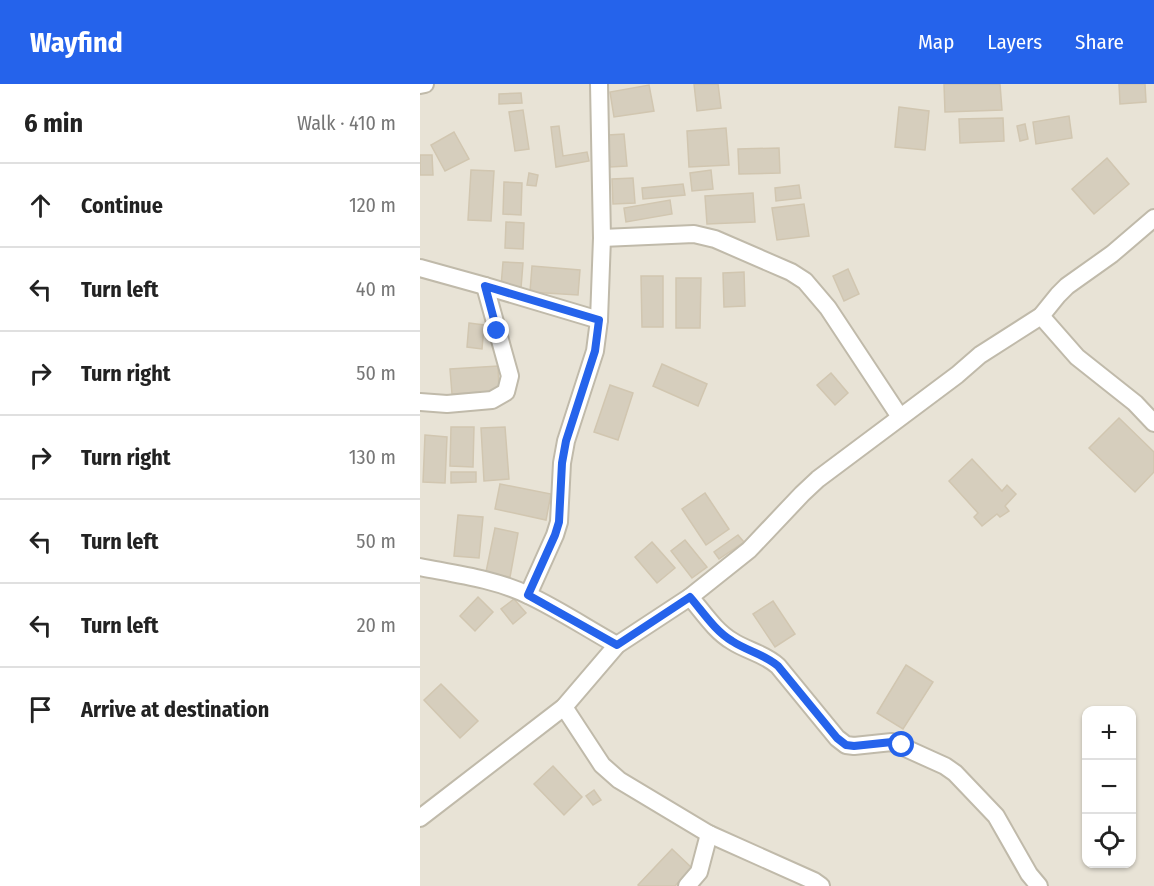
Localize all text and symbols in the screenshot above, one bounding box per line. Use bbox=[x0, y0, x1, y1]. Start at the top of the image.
text: Wayfind bbox=[30, 26, 123, 59]
text: Map bbox=[918, 29, 954, 55]
text: Layers bbox=[987, 29, 1042, 55]
text: Share bbox=[1075, 29, 1124, 55]
text: 6 min bbox=[24, 108, 83, 139]
text: Walk · 410 m bbox=[297, 111, 396, 135]
icon: ahead bbox=[24, 189, 57, 222]
text: Continue bbox=[81, 192, 163, 219]
text: 120 m bbox=[349, 193, 396, 217]
icon: left bbox=[24, 273, 57, 306]
text: Turn left bbox=[81, 276, 159, 303]
text: 40 m bbox=[356, 277, 396, 301]
route end bbox=[483, 317, 509, 343]
icon: right bbox=[24, 357, 57, 390]
text: Turn right bbox=[81, 360, 170, 387]
text: 50 m bbox=[356, 361, 396, 385]
icon: right bbox=[24, 441, 57, 474]
text: Turn right bbox=[81, 444, 170, 471]
text: 130 m bbox=[349, 445, 396, 469]
icon: left bbox=[24, 525, 57, 558]
text: Turn left bbox=[81, 528, 159, 555]
text: 50 m bbox=[356, 529, 396, 553]
icon: left bbox=[24, 609, 57, 642]
text: Turn left bbox=[81, 612, 159, 639]
text: 20 m bbox=[357, 613, 396, 637]
icon: arrive bbox=[24, 693, 57, 726]
text: Arrive at destination bbox=[81, 696, 269, 723]
map controls bbox=[1082, 706, 1136, 868]
button: + bbox=[1082, 706, 1136, 760]
route start bbox=[888, 731, 914, 757]
button: − bbox=[1082, 760, 1136, 814]
button: locate bbox=[1082, 814, 1136, 868]

